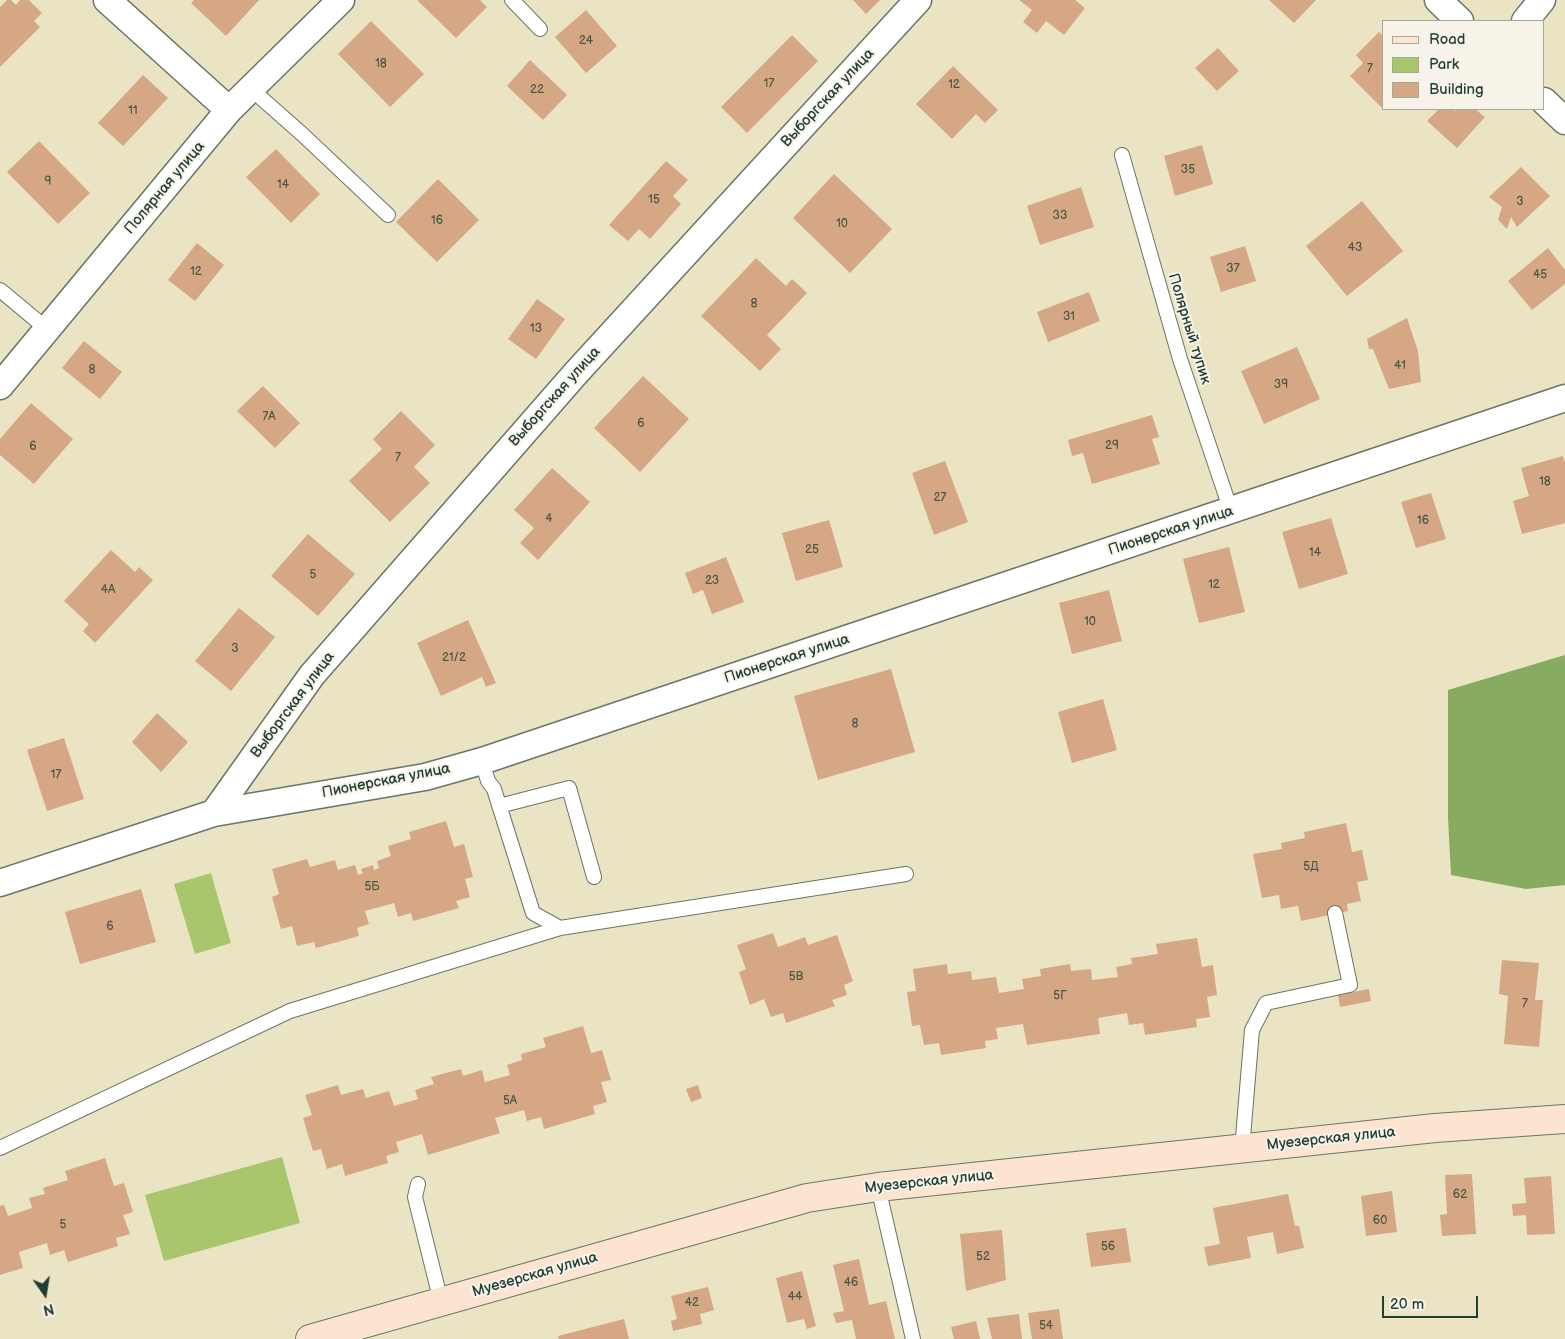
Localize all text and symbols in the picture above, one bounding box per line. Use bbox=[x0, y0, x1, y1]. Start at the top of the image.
legend bbox=[1382, 20, 1545, 110]
text: Road bbox=[1429, 30, 1465, 49]
house number: 24 bbox=[579, 34, 593, 48]
street label: Выборгская улица bbox=[778, 45, 878, 151]
text: Park bbox=[1429, 55, 1459, 74]
house number: 18 bbox=[375, 57, 387, 71]
house number: 7 bbox=[1367, 62, 1373, 76]
house number: 17 bbox=[764, 77, 774, 91]
house number: 12 bbox=[948, 78, 960, 92]
text: Building bbox=[1429, 80, 1484, 99]
house number: 22 bbox=[530, 83, 544, 97]
house number: 11 bbox=[128, 104, 138, 118]
street label: Полярная улица bbox=[121, 138, 209, 238]
house number: 35 bbox=[1181, 163, 1195, 177]
house number: 9 bbox=[45, 175, 51, 189]
house number: 14 bbox=[277, 178, 289, 192]
house number: 15 bbox=[648, 193, 660, 207]
house number: 3 bbox=[1516, 195, 1524, 209]
house number: 33 bbox=[1053, 209, 1067, 223]
house number: 16 bbox=[431, 214, 443, 228]
house number: 10 bbox=[836, 217, 848, 231]
house number: 43 bbox=[1348, 241, 1362, 255]
house number: 37 bbox=[1226, 262, 1240, 276]
house number: 12 bbox=[190, 265, 202, 279]
house number: 45 bbox=[1533, 268, 1547, 282]
street label: Полярный тупик bbox=[1164, 271, 1214, 387]
house number: 8 bbox=[751, 297, 757, 311]
house number: 31 bbox=[1063, 310, 1075, 324]
house number: 13 bbox=[530, 322, 542, 336]
street label: Выборгская улица bbox=[505, 343, 605, 451]
house number: 41 bbox=[1394, 359, 1406, 373]
house number: 8 bbox=[89, 363, 95, 377]
house number: 39 bbox=[1274, 378, 1288, 392]
house number: 7А bbox=[262, 410, 276, 424]
house number: 6 bbox=[637, 417, 645, 431]
house number: 29 bbox=[1105, 439, 1119, 453]
house number: 6 bbox=[29, 440, 37, 454]
house number: 7 bbox=[395, 451, 401, 465]
house number: 18 bbox=[1539, 475, 1551, 489]
house number: 27 bbox=[934, 491, 946, 505]
street label: Пионерская улица bbox=[1106, 502, 1236, 560]
house number: 4 bbox=[545, 512, 553, 526]
house number: 16 bbox=[1417, 514, 1429, 528]
house number: 25 bbox=[805, 543, 819, 557]
house number: 14 bbox=[1309, 546, 1321, 560]
house number: 5 bbox=[310, 568, 316, 582]
house number: 23 bbox=[705, 574, 719, 588]
house number: 12 bbox=[1208, 578, 1220, 592]
house number: 4А bbox=[101, 583, 115, 597]
house number: 10 bbox=[1084, 615, 1096, 629]
street label: Пионерская улица bbox=[722, 630, 852, 688]
house number: 3 bbox=[231, 642, 239, 656]
street label: Выборгская улица bbox=[247, 648, 339, 762]
house number: 21/2 bbox=[442, 651, 466, 665]
house number: 8 bbox=[852, 717, 858, 731]
street label: Пионерская улица bbox=[320, 760, 452, 802]
house number: 17 bbox=[51, 768, 61, 782]
house number: 5Д bbox=[1303, 860, 1319, 874]
house number: 5Б bbox=[364, 880, 380, 894]
house number: 6 bbox=[106, 920, 114, 934]
house number: 5В bbox=[789, 970, 803, 984]
house number: 5Г bbox=[1053, 989, 1067, 1003]
house number: 7 bbox=[1522, 997, 1528, 1011]
house number: 5А bbox=[503, 1094, 517, 1108]
street label: Муезерская улица bbox=[1266, 1123, 1396, 1155]
street label: Муезерская улица bbox=[864, 1166, 994, 1198]
house number: 62 bbox=[1453, 1188, 1467, 1202]
house number: 60 bbox=[1373, 1214, 1387, 1228]
house number: 5 bbox=[60, 1218, 66, 1232]
house number: 56 bbox=[1101, 1240, 1115, 1254]
street label: Муезерская улица bbox=[470, 1248, 600, 1302]
house number: 52 bbox=[976, 1250, 990, 1264]
north arrow bbox=[20, 1269, 70, 1319]
house number: 46 bbox=[844, 1276, 858, 1290]
scale bar bbox=[1385, 1286, 1481, 1318]
house number: 44 bbox=[788, 1290, 802, 1304]
text: 20 m bbox=[1390, 1295, 1424, 1314]
house number: 42 bbox=[685, 1296, 699, 1310]
text: N bbox=[41, 1300, 56, 1319]
house number: 54 bbox=[1039, 1319, 1053, 1333]

